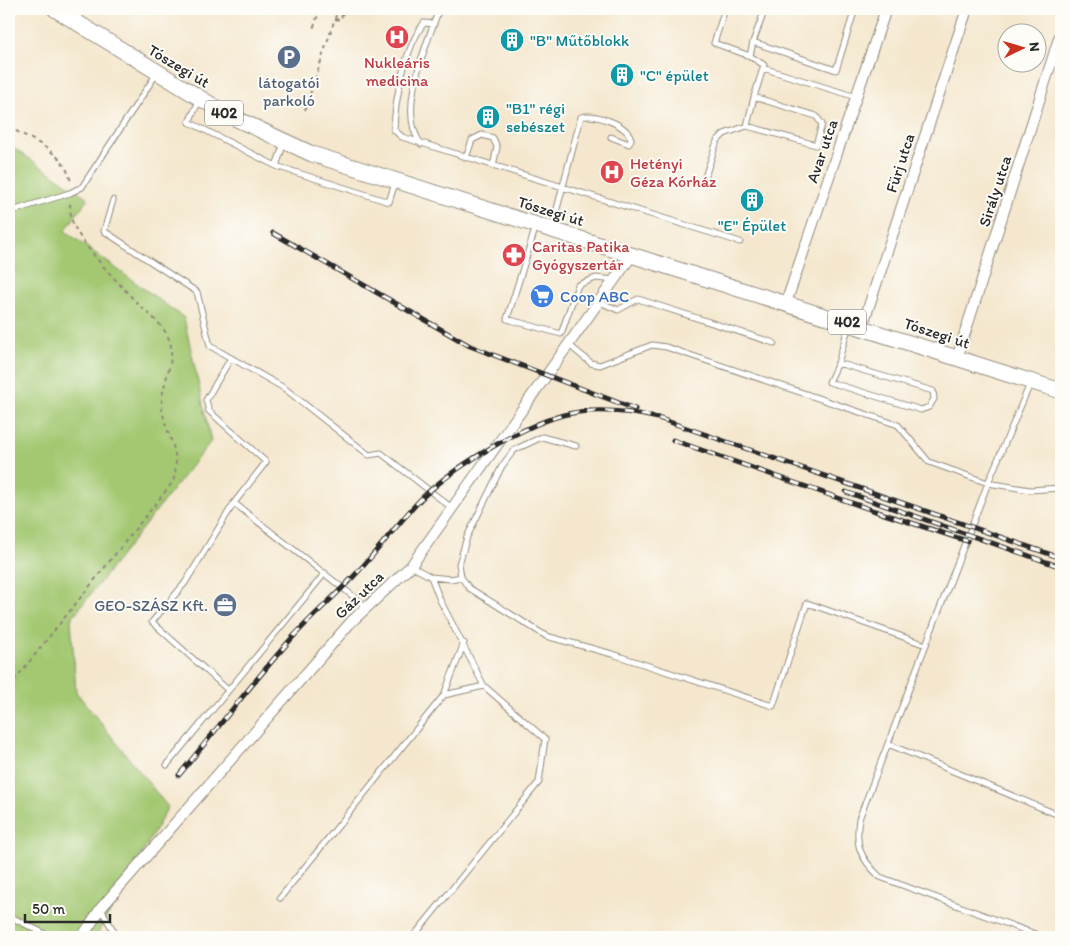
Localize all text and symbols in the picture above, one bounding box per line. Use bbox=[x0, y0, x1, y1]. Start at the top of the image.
north arrow bbox=[998, 22, 1048, 72]
hospital icon: Nukleáris medicina bbox=[384, 24, 410, 50]
building icon: "B" Műtőblokk bbox=[499, 27, 525, 53]
place label: "B" Műtőblokk bbox=[530, 31, 629, 50]
street label: Tószegi út bbox=[145, 40, 213, 92]
text: N bbox=[1026, 41, 1043, 52]
parking icon: látogatói parkoló bbox=[276, 44, 302, 70]
place label: Nukleáris medicina bbox=[364, 53, 430, 90]
building icon: "C" épület bbox=[609, 62, 635, 88]
place label: "C" épület bbox=[640, 66, 709, 85]
place label: látogatói parkoló bbox=[258, 73, 320, 110]
place label: "B1" régi sebészet bbox=[506, 99, 565, 136]
road number: 402 bbox=[205, 100, 243, 126]
building icon: "B1" régi sebészet bbox=[475, 104, 501, 130]
street label: Avar utca bbox=[802, 116, 842, 185]
street label: Fürj utca bbox=[882, 131, 919, 195]
street label: Sirály utca bbox=[975, 152, 1016, 229]
place label: Hetényi Géza Kórház bbox=[630, 154, 717, 191]
hospital icon: Hetényi Géza Kórház bbox=[599, 159, 625, 185]
building icon: "E" Épület bbox=[739, 187, 765, 213]
street label: Tószegi út bbox=[516, 192, 586, 230]
place label: "E" Épület bbox=[718, 216, 786, 235]
place label: Caritas Patika Gyógyszertár bbox=[532, 237, 630, 274]
pharmacy icon: Caritas Patika Gyógyszertár bbox=[501, 242, 527, 268]
supermarket icon: Coop ABC bbox=[529, 283, 555, 309]
place label: Coop ABC bbox=[560, 287, 629, 306]
road number: 402 bbox=[828, 310, 866, 334]
street label: Tószegi út bbox=[902, 313, 972, 353]
street label: Gáz utca bbox=[331, 567, 387, 623]
office icon: GEO-SZÁSZ Kft. bbox=[212, 592, 238, 618]
place label: GEO-SZÁSZ Kft. bbox=[94, 596, 208, 615]
scale bar bbox=[25, 891, 110, 923]
text: 50 m bbox=[32, 900, 65, 918]

